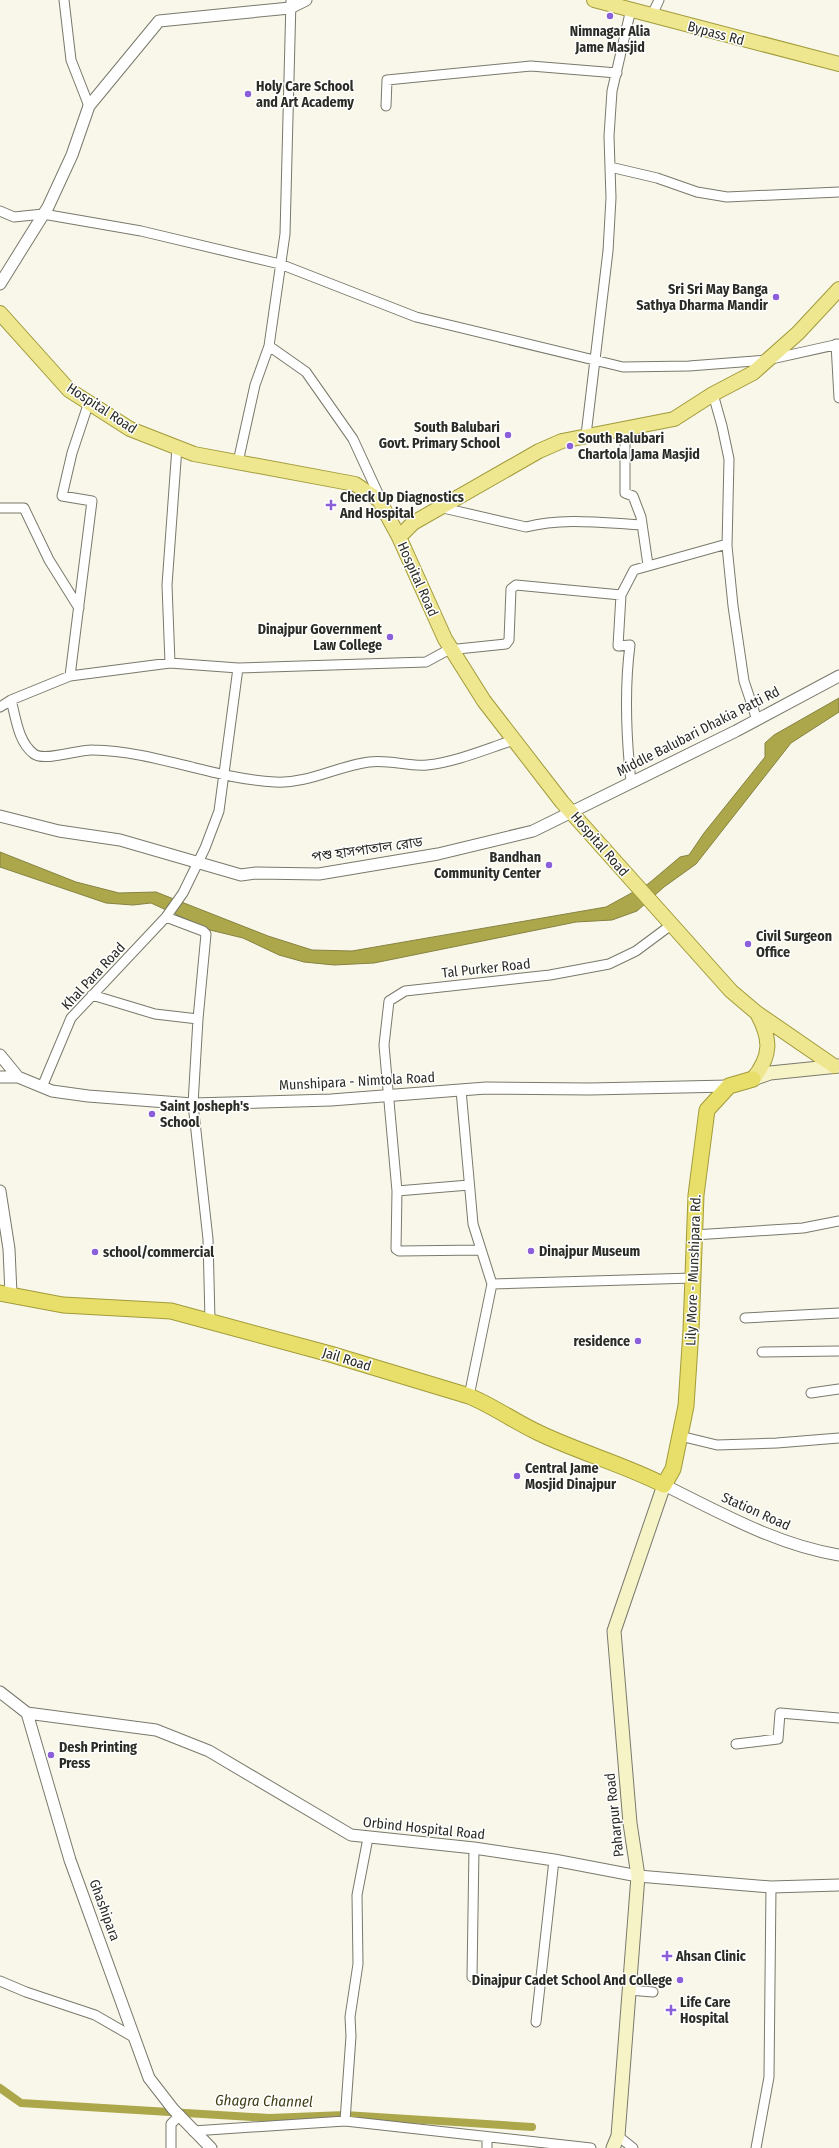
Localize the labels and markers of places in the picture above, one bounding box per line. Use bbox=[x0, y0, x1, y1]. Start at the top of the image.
marker: Nimnagar Alia Jame Masjid bbox=[605, 11, 615, 21]
place label: Nimnagar Alia Jame Masjid bbox=[570, 23, 650, 56]
place label: Holy Care School and Art Academy bbox=[256, 78, 354, 111]
marker: Holy Care School and Art Academy bbox=[243, 89, 253, 99]
place label: Sri Sri May Banga Sathya Dharma Mandir bbox=[636, 281, 769, 314]
marker: Sri Sri May Banga Sathya Dharma Mandir bbox=[771, 292, 781, 302]
place label: South Balubari Govt. Primary School bbox=[379, 419, 500, 452]
marker: South Balubari Govt. Primary School bbox=[503, 430, 513, 440]
place label: South Balubari Chartola Jama Masjid bbox=[578, 430, 700, 463]
marker: South Balubari Chartola Jama Masjid bbox=[565, 441, 575, 451]
place label: Check Up Diagnostics And Hospital bbox=[339, 489, 464, 522]
marker: Check Up Diagnostics And Hospital bbox=[325, 499, 337, 511]
place label: Dinajpur Government Law College bbox=[258, 621, 383, 654]
marker: Dinajpur Government Law College bbox=[385, 632, 395, 642]
place label: Bandhan Community Center bbox=[434, 849, 542, 882]
marker: Bandhan Community Center bbox=[544, 860, 554, 870]
place label: Civil Surgeon Office bbox=[756, 928, 832, 961]
marker: Civil Surgeon Office bbox=[743, 939, 753, 949]
place label: Saint Josheph's School bbox=[160, 1098, 249, 1131]
marker: Saint Josheph's School bbox=[147, 1109, 157, 1119]
place label: Dinajpur Museum bbox=[539, 1243, 640, 1260]
place label: school/commercial bbox=[103, 1244, 214, 1261]
marker: Dinajpur Museum bbox=[526, 1246, 536, 1256]
marker: school/commercial bbox=[90, 1247, 100, 1257]
place label: residence bbox=[573, 1333, 630, 1350]
marker: residence bbox=[633, 1336, 643, 1346]
place label: Central Jame Mosjid Dinajpur bbox=[525, 1460, 617, 1493]
marker: Central Jame Mosjid Dinajpur bbox=[512, 1471, 522, 1481]
place label: Desh Printing Press bbox=[59, 1739, 137, 1772]
marker: Desh Printing Press bbox=[46, 1750, 56, 1760]
place label: Ahsan Clinic bbox=[675, 1948, 747, 1965]
marker: Ahsan Clinic bbox=[661, 1950, 673, 1962]
place label: Dinajpur Cadet School And College bbox=[472, 1972, 672, 1989]
marker: Dinajpur Cadet School And College bbox=[675, 1975, 685, 1985]
place label: Life Care Hospital bbox=[680, 1994, 731, 2027]
marker: Life Care Hospital bbox=[665, 2004, 677, 2016]

